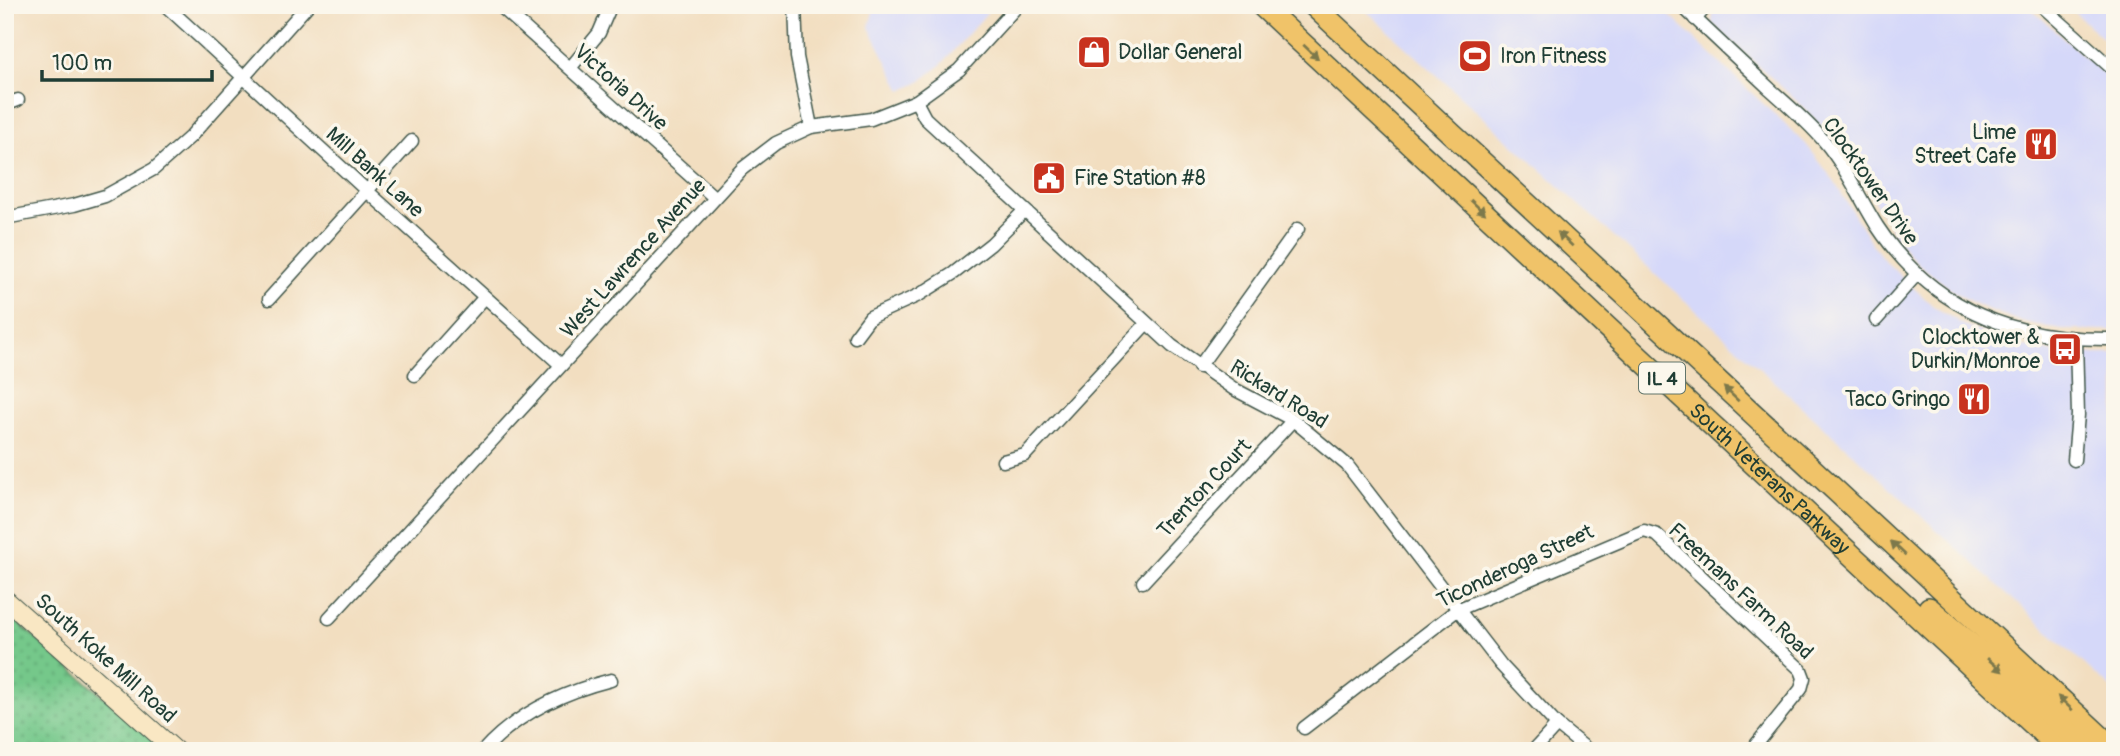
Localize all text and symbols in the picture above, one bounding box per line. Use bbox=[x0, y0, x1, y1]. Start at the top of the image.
shop icon: Dollar General bbox=[1075, 33, 1113, 71]
sports icon: Iron Fitness bbox=[1456, 37, 1494, 75]
scale bar bbox=[42, 38, 212, 82]
street label: Victoria Drive bbox=[568, 38, 674, 137]
place label: Dollar General bbox=[1118, 39, 1243, 66]
one-way arrow bbox=[1302, 43, 1319, 59]
place label: Iron Fitness bbox=[1500, 43, 1607, 70]
text: 100 m bbox=[52, 50, 112, 77]
street label: Clocktower Drive bbox=[1817, 112, 1925, 251]
place label: Lime Street Cafe bbox=[1914, 119, 2017, 170]
street label: Mill Bank Lane bbox=[320, 121, 430, 224]
restaurant icon: Lime Street Cafe bbox=[2022, 125, 2060, 163]
public building icon: Fire Station #8 bbox=[1030, 159, 1068, 197]
place label: Fire Station #8 bbox=[1074, 165, 1206, 192]
street label: West Lawrence Avenue bbox=[555, 172, 713, 344]
one-way arrow bbox=[1469, 198, 1486, 215]
one-way arrow bbox=[1556, 231, 1574, 247]
place label: Clocktower & Durkin/Monroe bbox=[1911, 324, 2041, 375]
bus stop icon: Clocktower & Durkin/Monroe bbox=[2046, 330, 2084, 368]
street label: Rickard Road bbox=[1225, 354, 1333, 435]
road number: IL 4 bbox=[1639, 362, 1685, 394]
restaurant icon: Taco Gringo bbox=[1955, 380, 1993, 418]
one-way arrow bbox=[1722, 386, 1740, 402]
place label: Taco Gringo bbox=[1845, 386, 1950, 413]
street label: South Veterans Parkway bbox=[1683, 397, 1856, 561]
street label: Trenton Court bbox=[1151, 433, 1258, 544]
street label: Freemans Farm Road bbox=[1662, 517, 1819, 666]
street label: Ticonderoga Street bbox=[1432, 518, 1598, 615]
one-way arrow bbox=[1890, 541, 1907, 557]
street label: South Koke Mill Road bbox=[29, 588, 182, 729]
one-way arrow bbox=[1987, 657, 2004, 672]
one-way arrow bbox=[2057, 696, 2074, 712]

